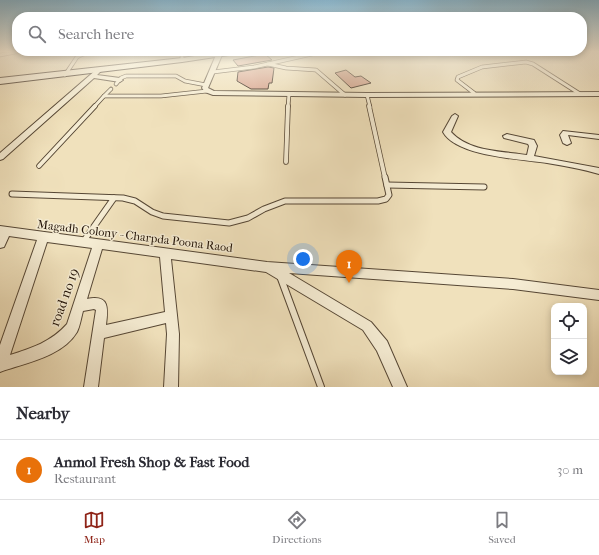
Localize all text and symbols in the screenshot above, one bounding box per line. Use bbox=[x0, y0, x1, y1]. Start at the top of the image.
search box bbox=[12, 12, 587, 56]
icon: search bbox=[26, 23, 48, 45]
text: Search here bbox=[58, 25, 134, 43]
street label: Magadh Colony - Charpda Poona Raod bbox=[36, 217, 234, 255]
your location bbox=[293, 249, 313, 269]
pin: 1 bbox=[336, 250, 362, 283]
street label: road no 19 bbox=[46, 266, 83, 329]
map controls bbox=[551, 303, 587, 375]
button: locate bbox=[551, 303, 587, 339]
button: layers bbox=[551, 339, 587, 375]
text: Nearby bbox=[16, 403, 70, 423]
text: Anmol Fresh Shop & Fast Food bbox=[54, 453, 250, 471]
text: 1 bbox=[27, 462, 31, 477]
text: 30 m bbox=[557, 462, 583, 477]
text: Restaurant bbox=[54, 471, 116, 486]
tab: Map bbox=[83, 509, 105, 546]
tab: Directions bbox=[272, 509, 322, 546]
tab: Saved bbox=[488, 509, 516, 546]

